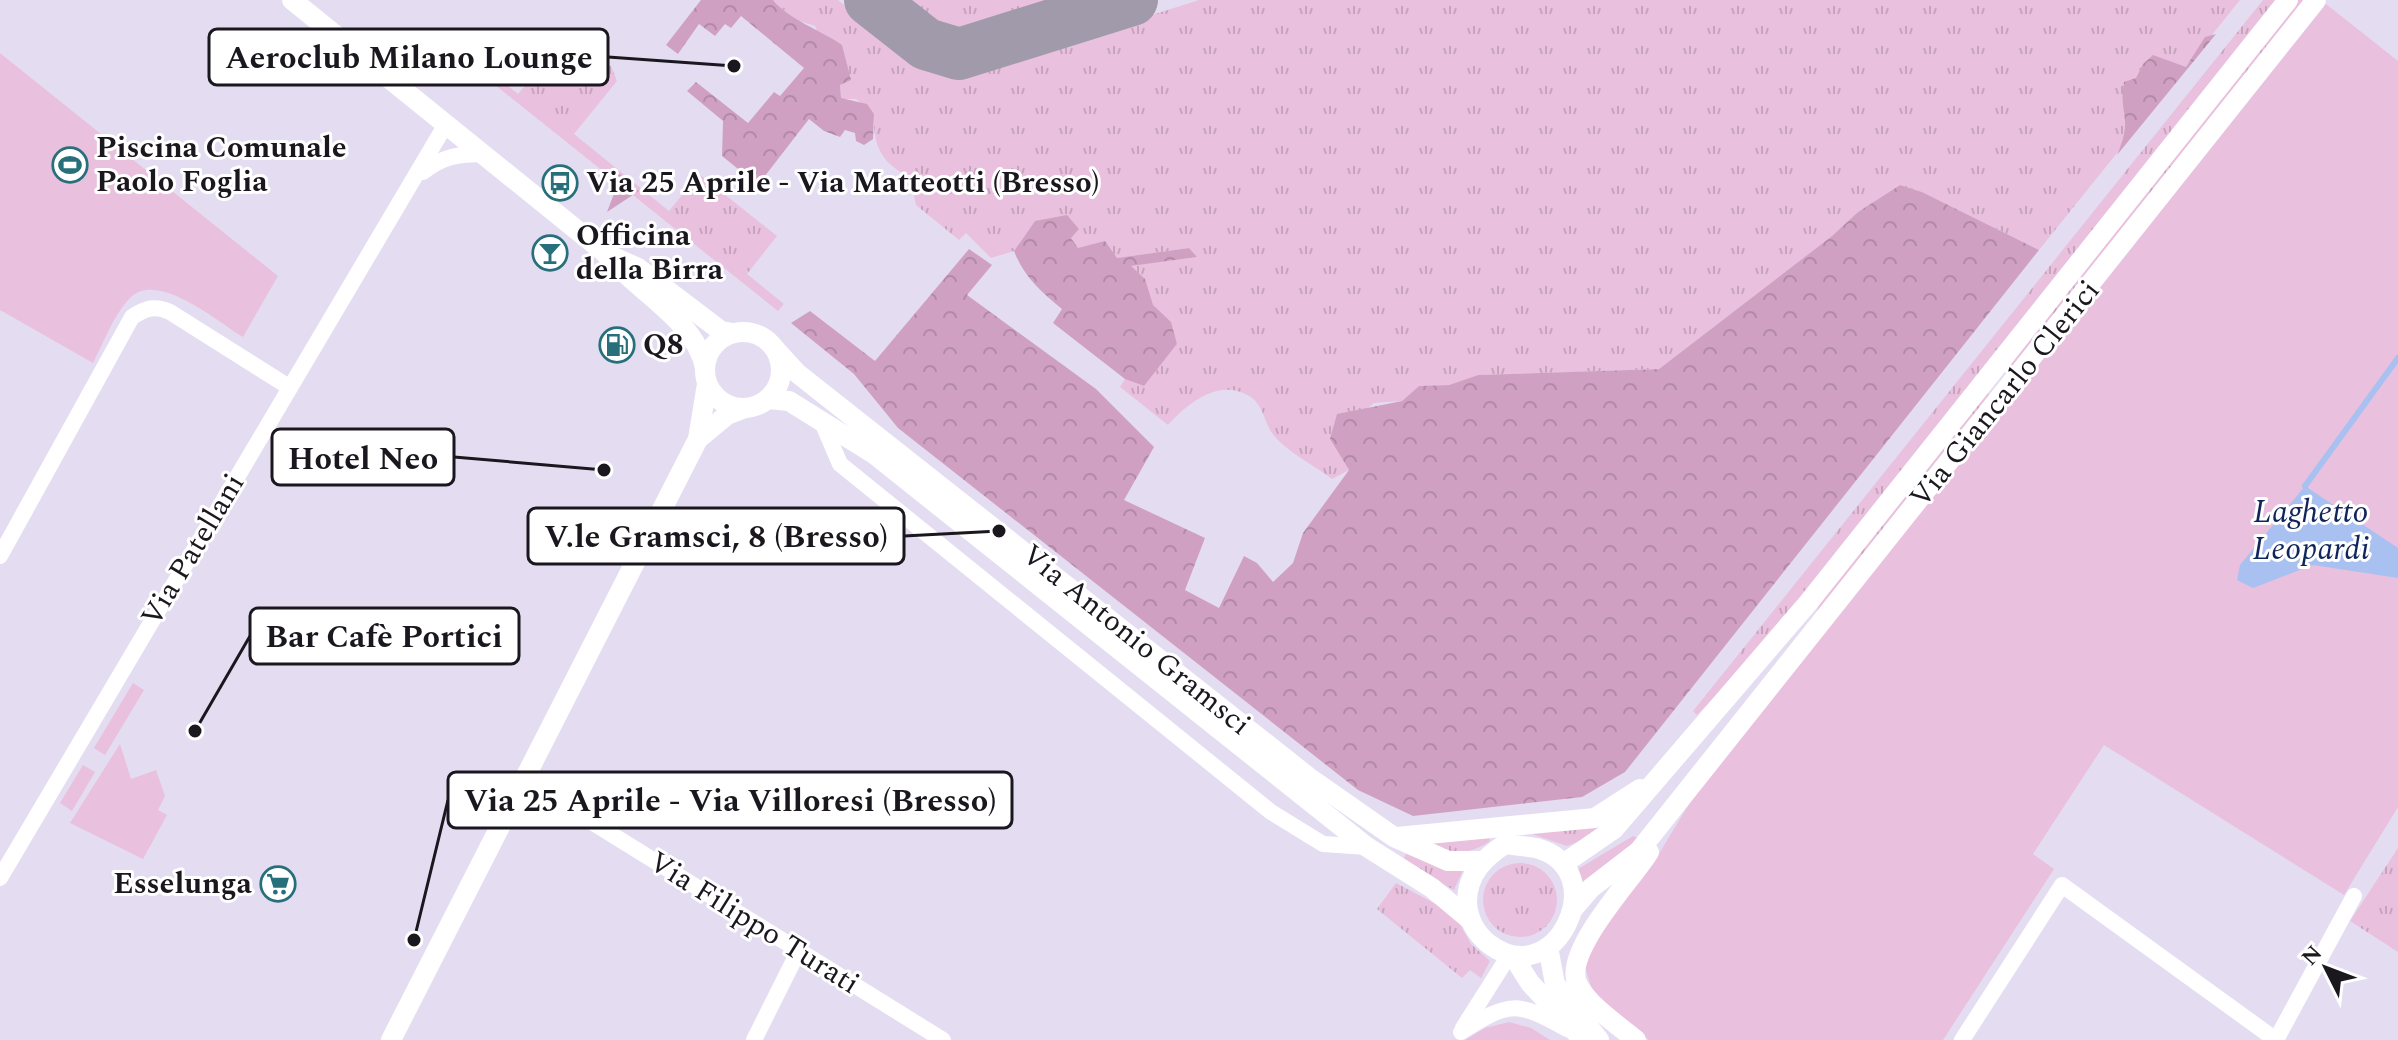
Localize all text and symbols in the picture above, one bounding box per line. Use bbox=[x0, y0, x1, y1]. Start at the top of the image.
callout: Aeroclub Milano Lounge bbox=[209, 29, 608, 85]
text: Aeroclub Milano Lounge bbox=[225, 34, 593, 83]
place label: Piscina Comunale Paolo Foglia bbox=[96, 125, 347, 205]
sports icon: Piscina Comunale Paolo Foglia bbox=[51, 146, 89, 184]
place label: Via 25 Aprile - Via Matteotti (Bresso) bbox=[586, 160, 1099, 206]
bus stop icon: Via 25 Aprile - Via Matteotti (Bresso) bbox=[541, 164, 579, 202]
place label: Officina della Birra bbox=[576, 213, 724, 293]
bar icon: Officina della Birra bbox=[531, 234, 569, 272]
street label: Via Giancarlo Clerici bbox=[1898, 270, 2112, 518]
place label: Q8 bbox=[643, 322, 684, 368]
fuel station icon: Q8 bbox=[598, 326, 636, 364]
callout: Hotel Neo bbox=[272, 429, 454, 485]
text: Hotel Neo bbox=[288, 435, 438, 484]
street label: Via Patellani bbox=[129, 465, 257, 635]
water label: Laghetto Leopardi bbox=[2252, 488, 2370, 574]
callout: V.le Gramsci, 8 (Bresso) bbox=[528, 508, 904, 564]
text: V.le Gramsci, 8 (Bresso) bbox=[544, 513, 888, 562]
street label: Via Antonio Gramsci bbox=[1011, 533, 1261, 747]
callout: Bar Cafè Portici bbox=[250, 608, 519, 664]
text: Bar Cafè Portici bbox=[265, 613, 503, 662]
callout: Via 25 Aprile - Via Villoresi (Bresso) bbox=[448, 772, 1012, 828]
text: Via 25 Aprile - Via Villoresi (Bresso) bbox=[464, 777, 996, 826]
street label: Via Filippo Turati bbox=[640, 840, 868, 1006]
place label: Esselunga bbox=[113, 861, 253, 907]
supermarket icon: Esselunga bbox=[259, 865, 297, 903]
north arrow bbox=[2286, 928, 2366, 1008]
text: N bbox=[2294, 938, 2331, 973]

